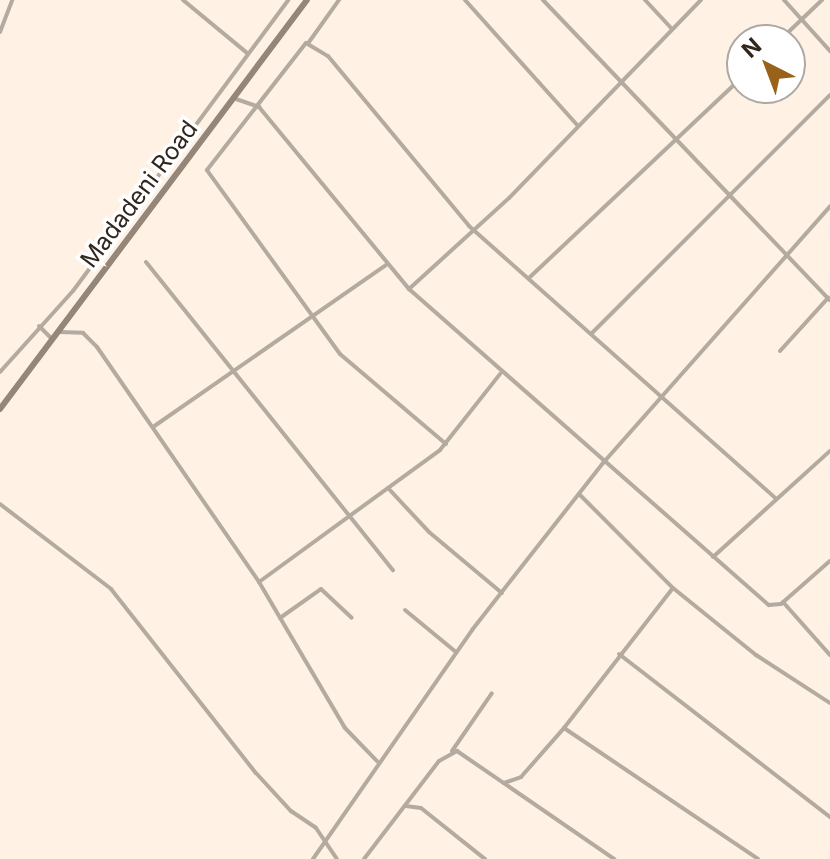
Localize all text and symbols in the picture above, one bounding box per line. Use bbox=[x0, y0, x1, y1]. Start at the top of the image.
north arrow bbox=[726, 24, 806, 104]
text: N bbox=[736, 32, 766, 63]
street label: Madadeni Road bbox=[74, 115, 204, 273]

